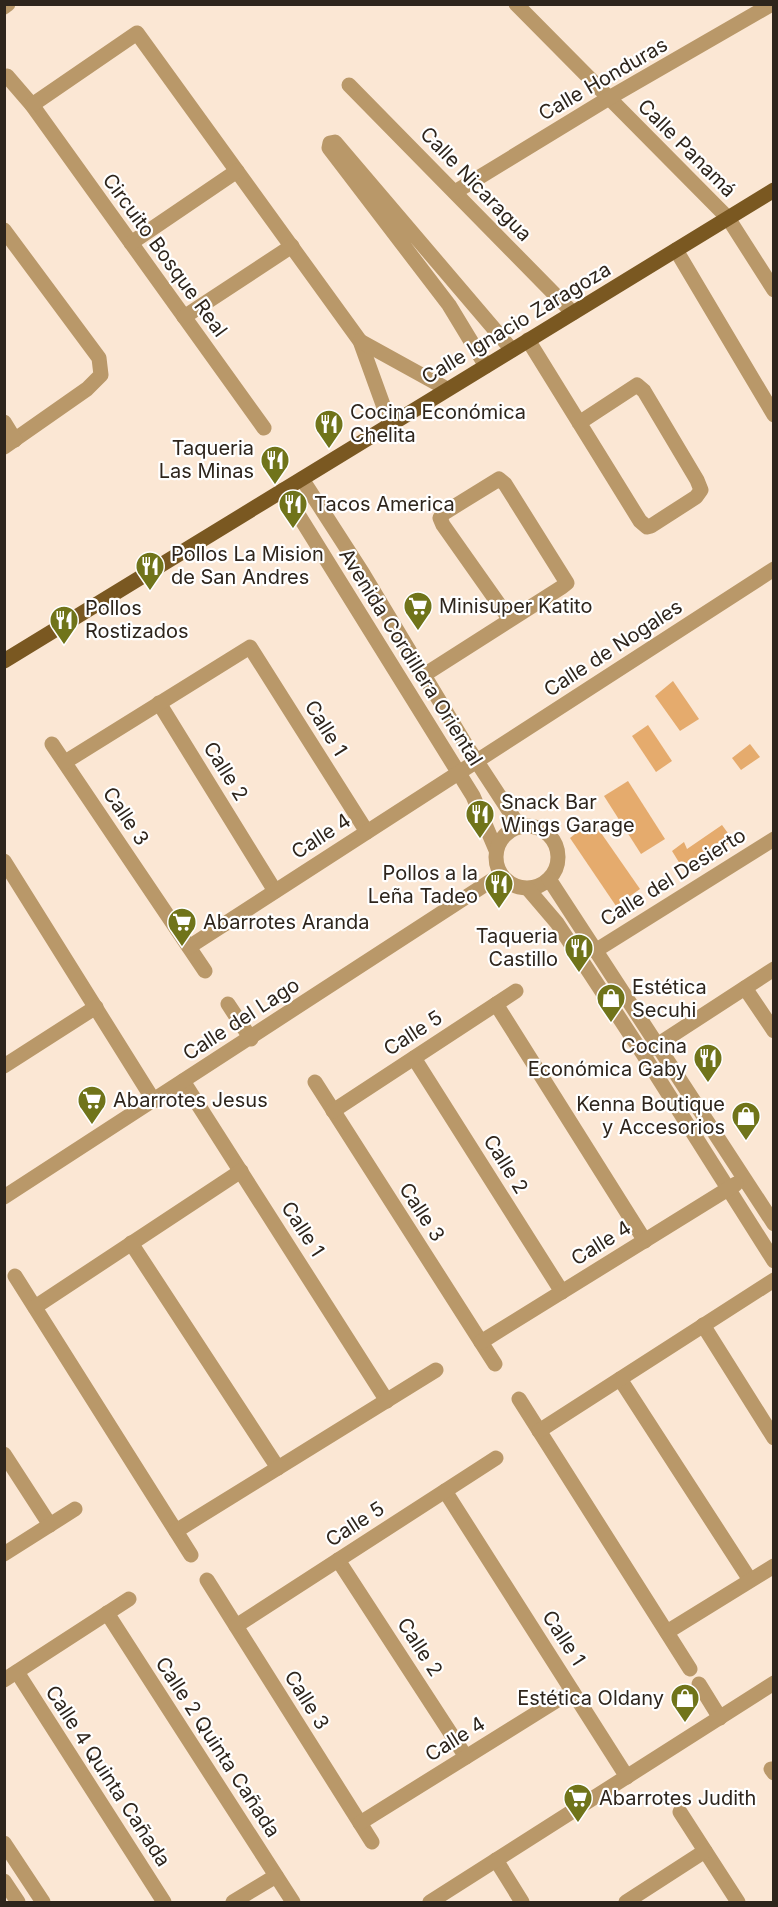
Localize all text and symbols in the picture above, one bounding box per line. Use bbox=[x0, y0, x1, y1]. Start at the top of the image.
street label: Calle Honduras bbox=[534, 32, 672, 126]
street label: Calle Panamá bbox=[633, 94, 741, 202]
street label: Calle Nicaragua bbox=[415, 122, 537, 246]
street label: Circuito Bosque Real bbox=[98, 169, 232, 341]
street label: Calle Ignacio Zaragoza bbox=[417, 257, 615, 389]
place label: Cocina Económica Chelita bbox=[350, 400, 526, 447]
restaurant icon: Cocina Económica Chelita bbox=[313, 408, 345, 450]
place label: Taqueria Las Minas bbox=[159, 436, 254, 483]
restaurant icon: Taqueria Las Minas bbox=[259, 444, 291, 486]
restaurant icon: Tacos America bbox=[277, 488, 309, 530]
place label: Tacos America bbox=[314, 492, 455, 516]
place label: Pollos La Mision de San Andres bbox=[171, 542, 324, 589]
street label: Avenida Cordillera Oriental bbox=[334, 544, 488, 770]
restaurant icon: Pollos La Mision de San Andres bbox=[134, 550, 166, 592]
supermarket icon: Minisuper Katito bbox=[402, 590, 434, 632]
place label: Minisuper Katito bbox=[439, 594, 592, 618]
street label: Calle de Nogales bbox=[539, 594, 687, 702]
place label: Pollos Rostizados bbox=[85, 596, 189, 643]
restaurant icon: Pollos Rostizados bbox=[48, 604, 80, 646]
street label: Calle 1 bbox=[300, 696, 352, 760]
street label: Calle 2 bbox=[199, 737, 253, 805]
street label: Calle 3 bbox=[98, 782, 154, 850]
place label: Snack Bar Wings Garage bbox=[501, 790, 635, 837]
restaurant icon: Snack Bar Wings Garage bbox=[464, 798, 496, 840]
street label: Calle 4 bbox=[287, 808, 355, 864]
street label: Calle del Desierto bbox=[596, 823, 750, 931]
place label: Pollos a la Leña Tadeo bbox=[368, 861, 478, 908]
restaurant icon: Pollos a la Leña Tadeo bbox=[483, 868, 515, 910]
supermarket icon: Abarrotes Aranda bbox=[166, 906, 198, 948]
place label: Abarrotes Aranda bbox=[203, 910, 370, 934]
place label: Taqueria Castillo bbox=[476, 924, 558, 971]
restaurant icon: Taqueria Castillo bbox=[563, 932, 595, 974]
street label: Calle del Lago bbox=[178, 972, 304, 1066]
place label: Estética Secuhi bbox=[632, 975, 707, 1022]
shop icon: Estética Secuhi bbox=[595, 982, 627, 1024]
street label: Calle 5 bbox=[379, 1005, 447, 1061]
place label: Cocina Económica Gaby bbox=[528, 1034, 687, 1081]
restaurant icon: Cocina Económica Gaby bbox=[692, 1042, 724, 1084]
supermarket icon: Abarrotes Jesus bbox=[76, 1084, 108, 1126]
place label: Abarrotes Jesus bbox=[113, 1088, 268, 1112]
place label: Kenna Boutique y Accesorios bbox=[576, 1092, 725, 1139]
shop icon: Kenna Boutique y Accesorios bbox=[730, 1100, 762, 1142]
street label: Calle 2 bbox=[479, 1130, 533, 1198]
street label: Calle 3 bbox=[394, 1178, 450, 1246]
street label: Calle 1 bbox=[276, 1197, 330, 1261]
street label: Calle 4 bbox=[567, 1215, 635, 1271]
street label: Calle 5 bbox=[321, 1496, 389, 1552]
street label: Calle 1 bbox=[537, 1606, 591, 1670]
street label: Calle 2 bbox=[392, 1613, 448, 1681]
street label: Calle 2 Quinta Cañada bbox=[151, 1652, 285, 1842]
street label: Calle 3 bbox=[280, 1666, 334, 1734]
street label: Calle 4 Quinta Cañada bbox=[40, 1681, 176, 1871]
shop icon: Estética Oldany bbox=[669, 1682, 701, 1724]
place label: Estética Oldany bbox=[517, 1686, 664, 1710]
street label: Calle 4 bbox=[421, 1711, 489, 1767]
supermarket icon: Abarrotes Judith bbox=[562, 1782, 594, 1824]
place label: Abarrotes Judith bbox=[599, 1786, 756, 1810]

